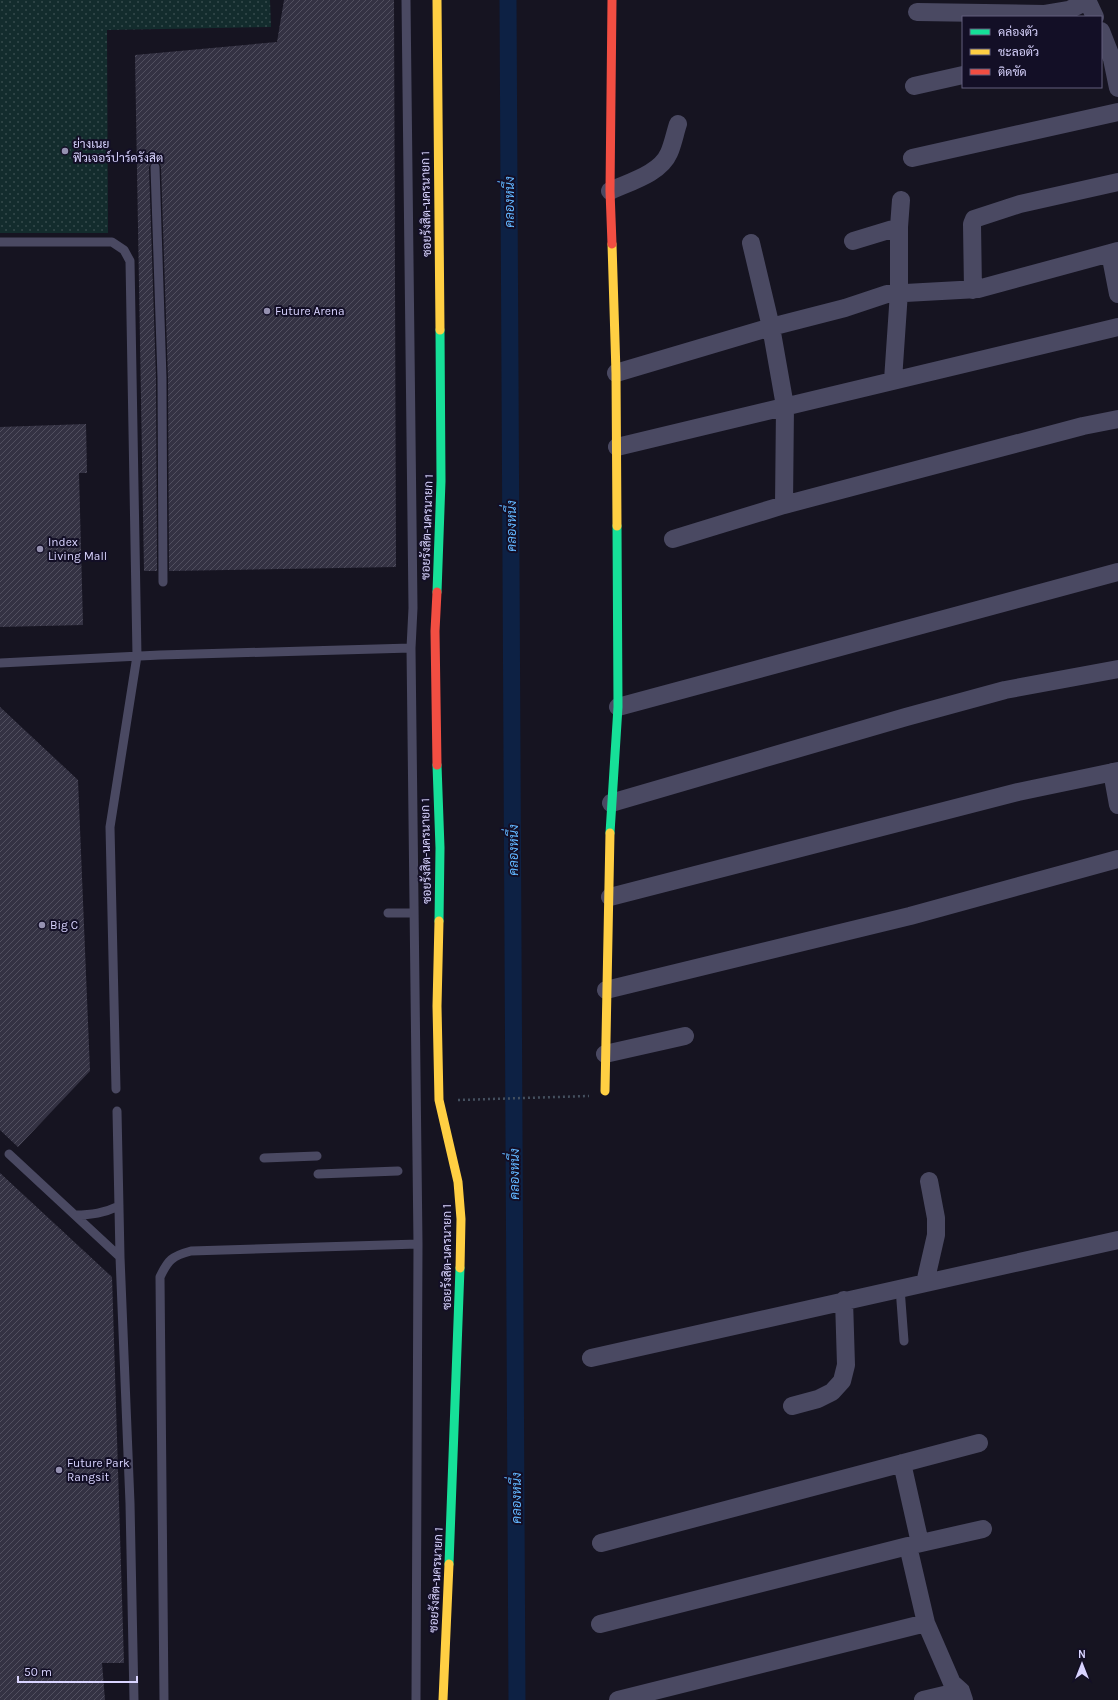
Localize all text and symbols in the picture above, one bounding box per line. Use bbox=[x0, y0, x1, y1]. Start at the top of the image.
legend bbox=[962, 16, 1102, 88]
text: คล่องตัว bbox=[998, 25, 1038, 39]
text: ชะลอตัว bbox=[998, 45, 1039, 59]
text: ติดขัด bbox=[998, 65, 1027, 79]
place label: ย่างเนย ฟิวเจอร์ปาร์ครังสิต bbox=[73, 137, 163, 165]
marker: ย่างเนย ฟิวเจอร์ปาร์ครังสิต bbox=[60, 146, 70, 156]
street label: ซอยรังสิต-นครนายก 1 bbox=[418, 151, 434, 257]
water label: คลองหนึ่ง bbox=[497, 176, 517, 228]
place label: Future Arena bbox=[275, 304, 345, 318]
marker: Future Arena bbox=[262, 306, 272, 316]
street label: ซอยรังสิต-นครนายก 1 bbox=[418, 474, 436, 580]
water label: คลองหนึ่ง bbox=[499, 500, 519, 552]
place label: Index Living Mall bbox=[48, 535, 107, 563]
marker: Index Living Mall bbox=[35, 544, 45, 554]
street label: ซอยรังสิต-นครนายก 1 bbox=[418, 798, 434, 904]
water label: คลองหนึ่ง bbox=[501, 824, 521, 876]
place label: Big C bbox=[50, 918, 78, 932]
marker: Big C bbox=[37, 920, 47, 930]
water label: คลองหนึ่ง bbox=[502, 1148, 522, 1200]
street label: ซอยรังสิต-นครนายก 1 bbox=[440, 1204, 454, 1310]
place label: Future Park Rangsit bbox=[67, 1456, 130, 1484]
marker: Future Park Rangsit bbox=[54, 1465, 64, 1475]
water label: คลองหนึ่ง bbox=[504, 1472, 524, 1524]
street label: ซอยรังสิต-นครนายก 1 bbox=[426, 1527, 446, 1633]
north arrow bbox=[1062, 1644, 1102, 1684]
text: N bbox=[1078, 1648, 1086, 1661]
scale bar bbox=[18, 1658, 137, 1684]
text: 50 m bbox=[24, 1665, 52, 1679]

